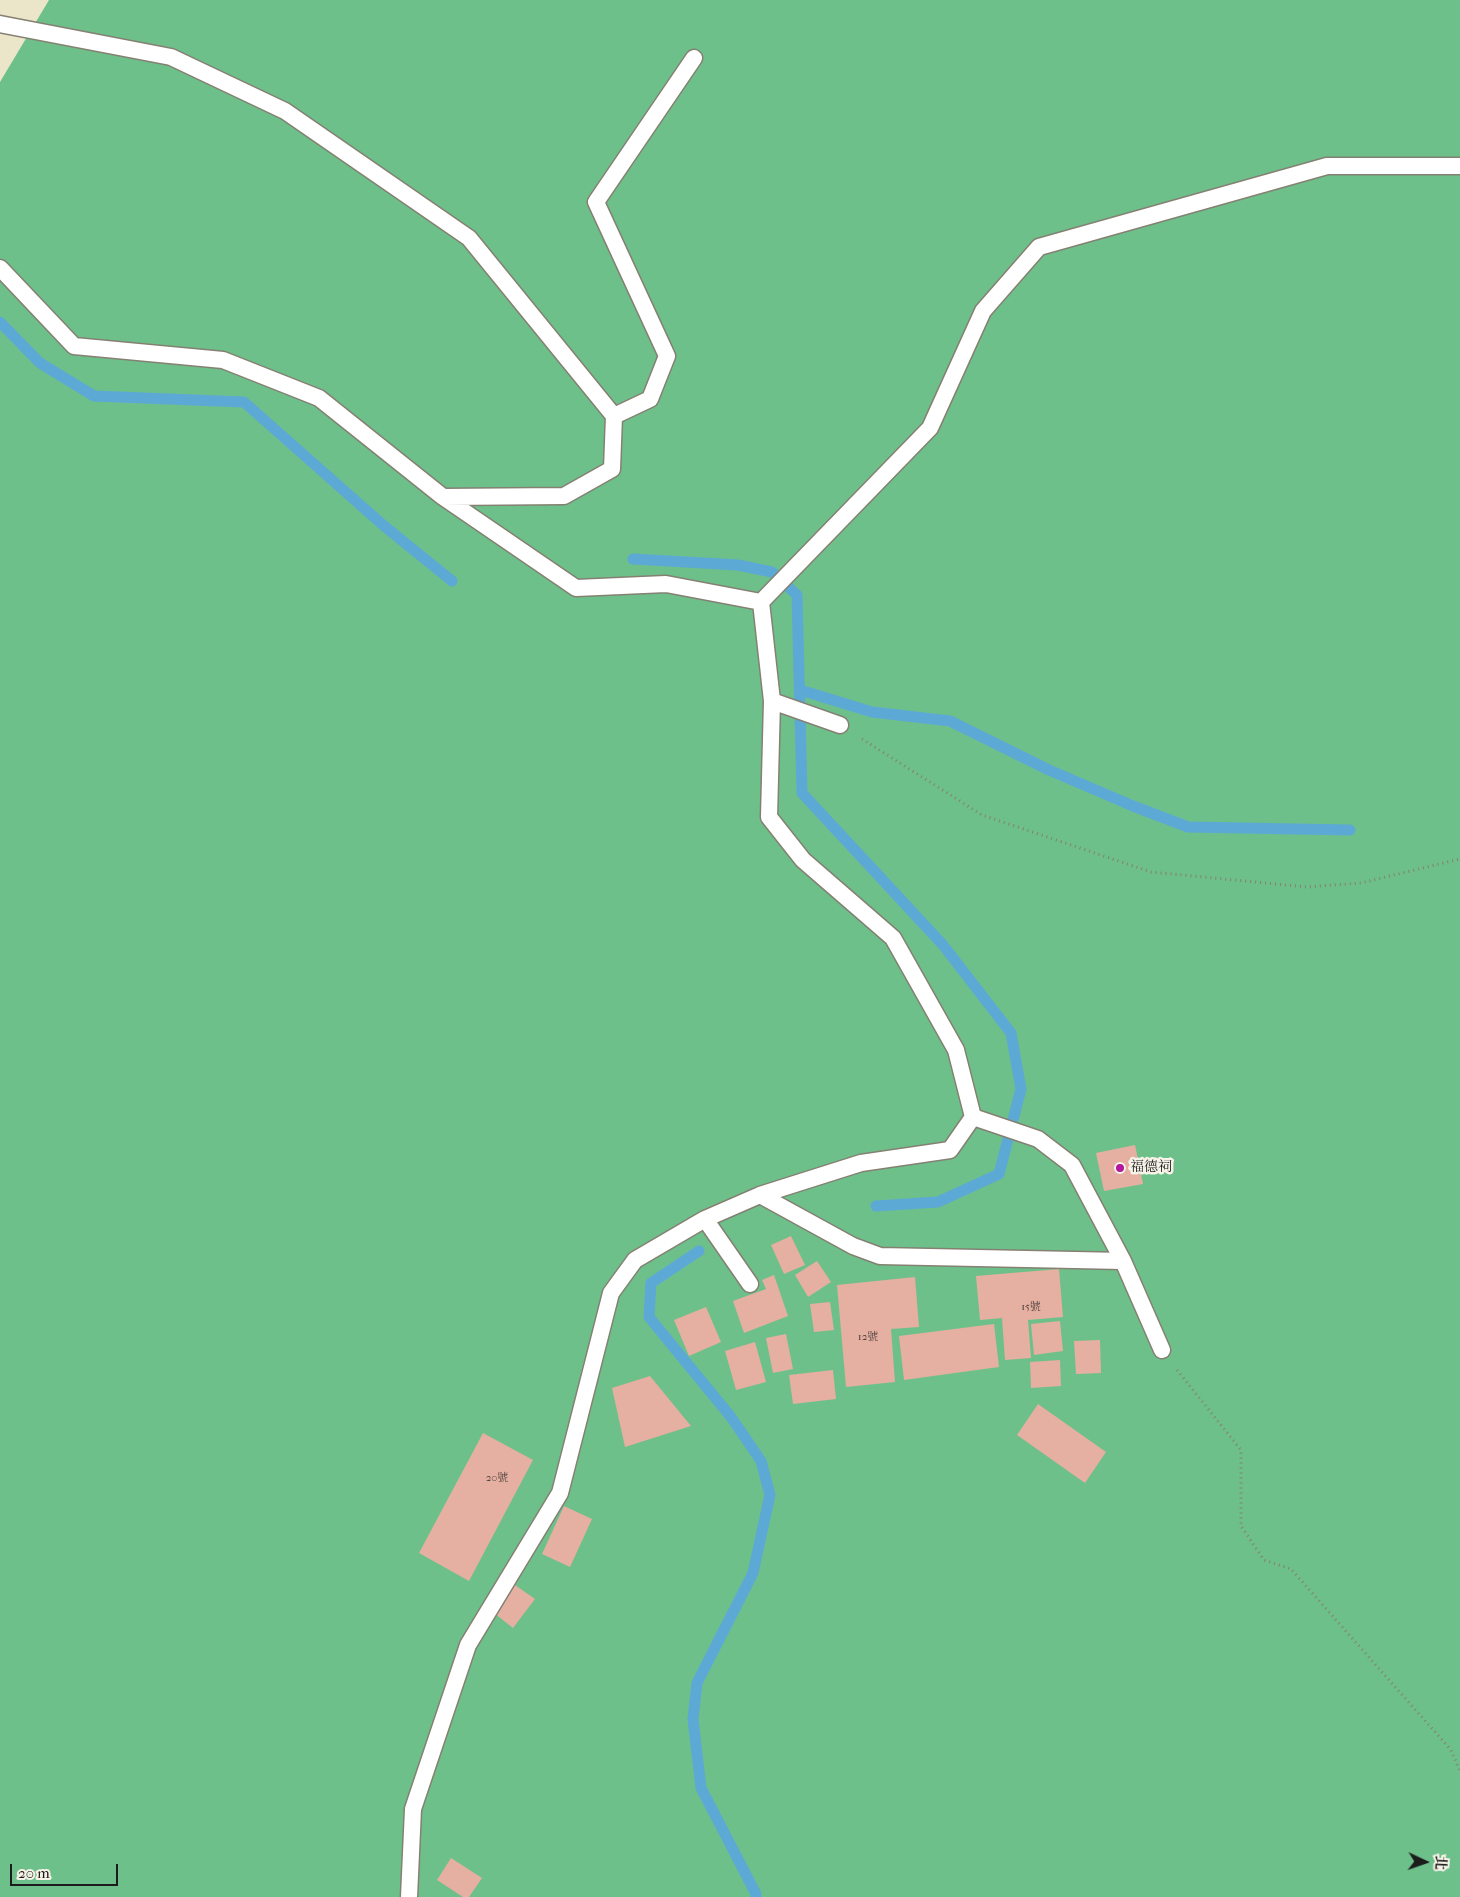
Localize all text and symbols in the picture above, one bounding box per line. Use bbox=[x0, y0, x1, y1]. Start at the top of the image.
place label: 福德祠 bbox=[1130, 1160, 1172, 1176]
marker: 福德祠 bbox=[1114, 1162, 1126, 1174]
house number: 15號 bbox=[1021, 1300, 1041, 1314]
house number: 12號 bbox=[858, 1330, 878, 1344]
house number: 20號 bbox=[486, 1471, 508, 1485]
north arrow bbox=[1400, 1837, 1450, 1887]
scale bar bbox=[12, 1854, 120, 1886]
text: 北 bbox=[1432, 1855, 1449, 1870]
text: 20 m bbox=[18, 1864, 50, 1882]

